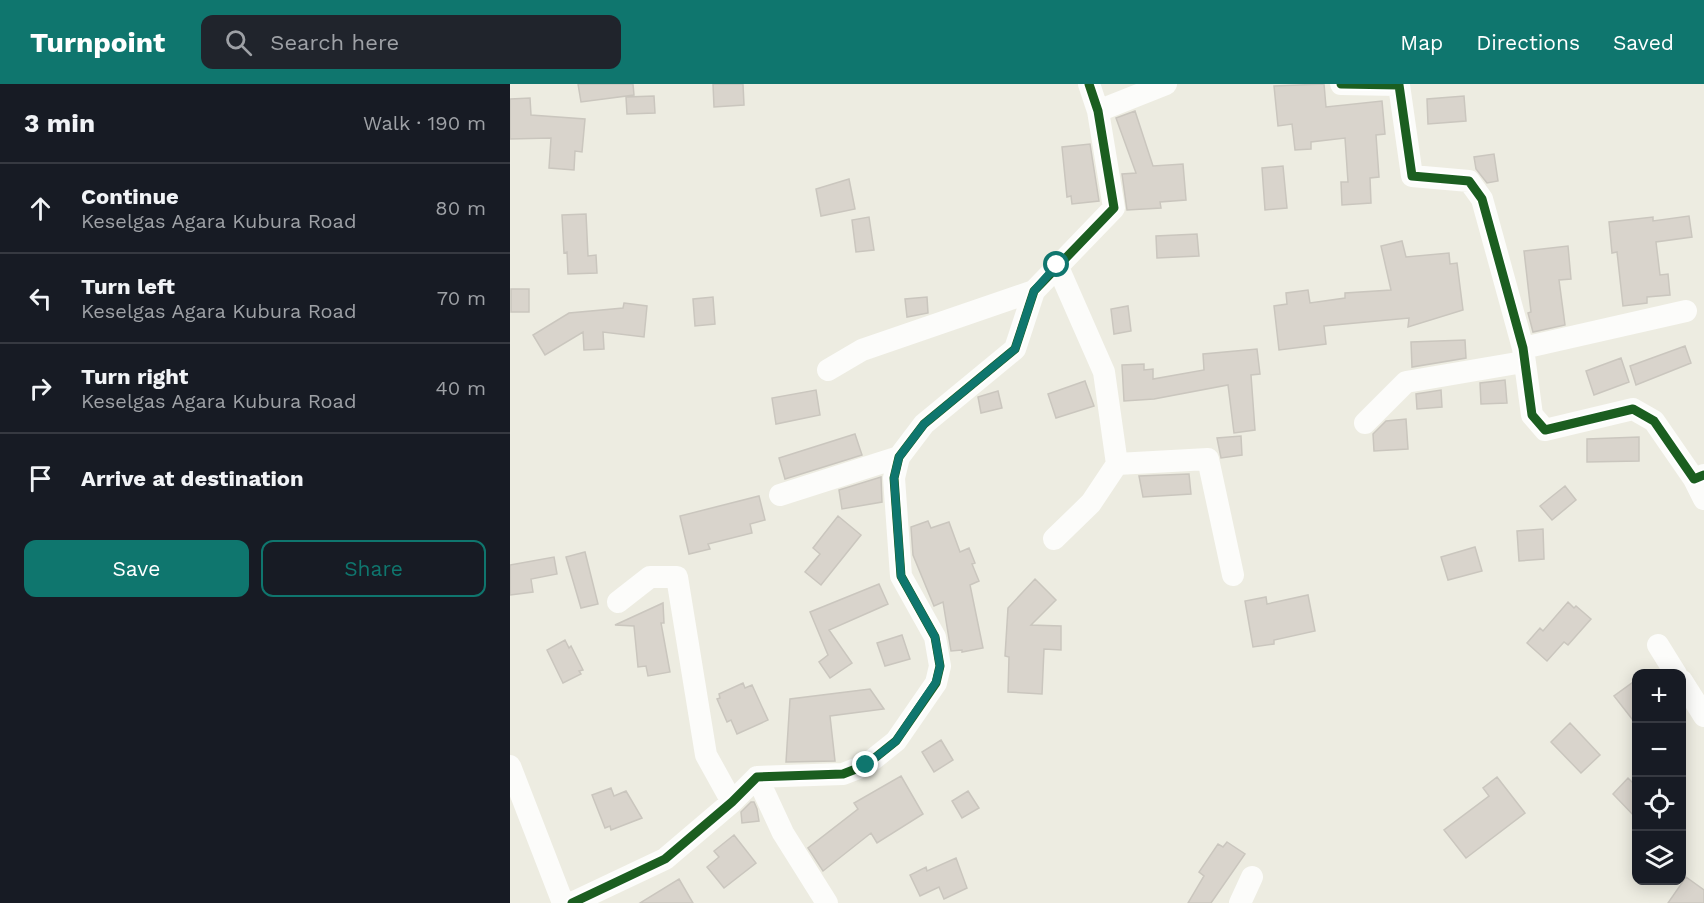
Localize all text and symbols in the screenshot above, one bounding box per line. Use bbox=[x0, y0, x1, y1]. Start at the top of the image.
search box bbox=[201, 15, 621, 69]
text: Turnpoint bbox=[30, 26, 165, 59]
icon: search bbox=[222, 26, 255, 59]
text: Search here bbox=[270, 30, 399, 55]
text: Map bbox=[1400, 30, 1443, 55]
text: Directions bbox=[1476, 30, 1580, 55]
text: Saved bbox=[1613, 30, 1674, 55]
text: 3 min bbox=[24, 108, 95, 138]
text: Walk · 190 m bbox=[363, 111, 486, 135]
text: Continue bbox=[81, 184, 179, 209]
icon: ahead bbox=[24, 192, 57, 225]
text: 80 m bbox=[435, 196, 486, 220]
text: Keselgas Agara Kubura Road bbox=[81, 209, 356, 233]
route start bbox=[1043, 251, 1069, 277]
text: Turn left bbox=[81, 274, 175, 299]
icon: left bbox=[24, 282, 57, 315]
text: 70 m bbox=[437, 286, 486, 310]
text: Keselgas Agara Kubura Road bbox=[81, 299, 356, 323]
text: Turn right bbox=[81, 364, 188, 389]
icon: right bbox=[24, 372, 57, 405]
text: 40 m bbox=[435, 376, 486, 400]
text: Keselgas Agara Kubura Road bbox=[81, 389, 356, 413]
icon: arrive bbox=[24, 462, 57, 495]
text: Arrive at destination bbox=[81, 466, 304, 491]
button: Save bbox=[24, 540, 249, 597]
button: Share bbox=[261, 540, 486, 597]
map controls bbox=[1632, 669, 1686, 885]
button: + bbox=[1632, 669, 1686, 723]
button: − bbox=[1632, 723, 1686, 777]
route end bbox=[852, 751, 878, 777]
button: locate bbox=[1632, 777, 1686, 831]
button: layers bbox=[1632, 831, 1686, 885]

